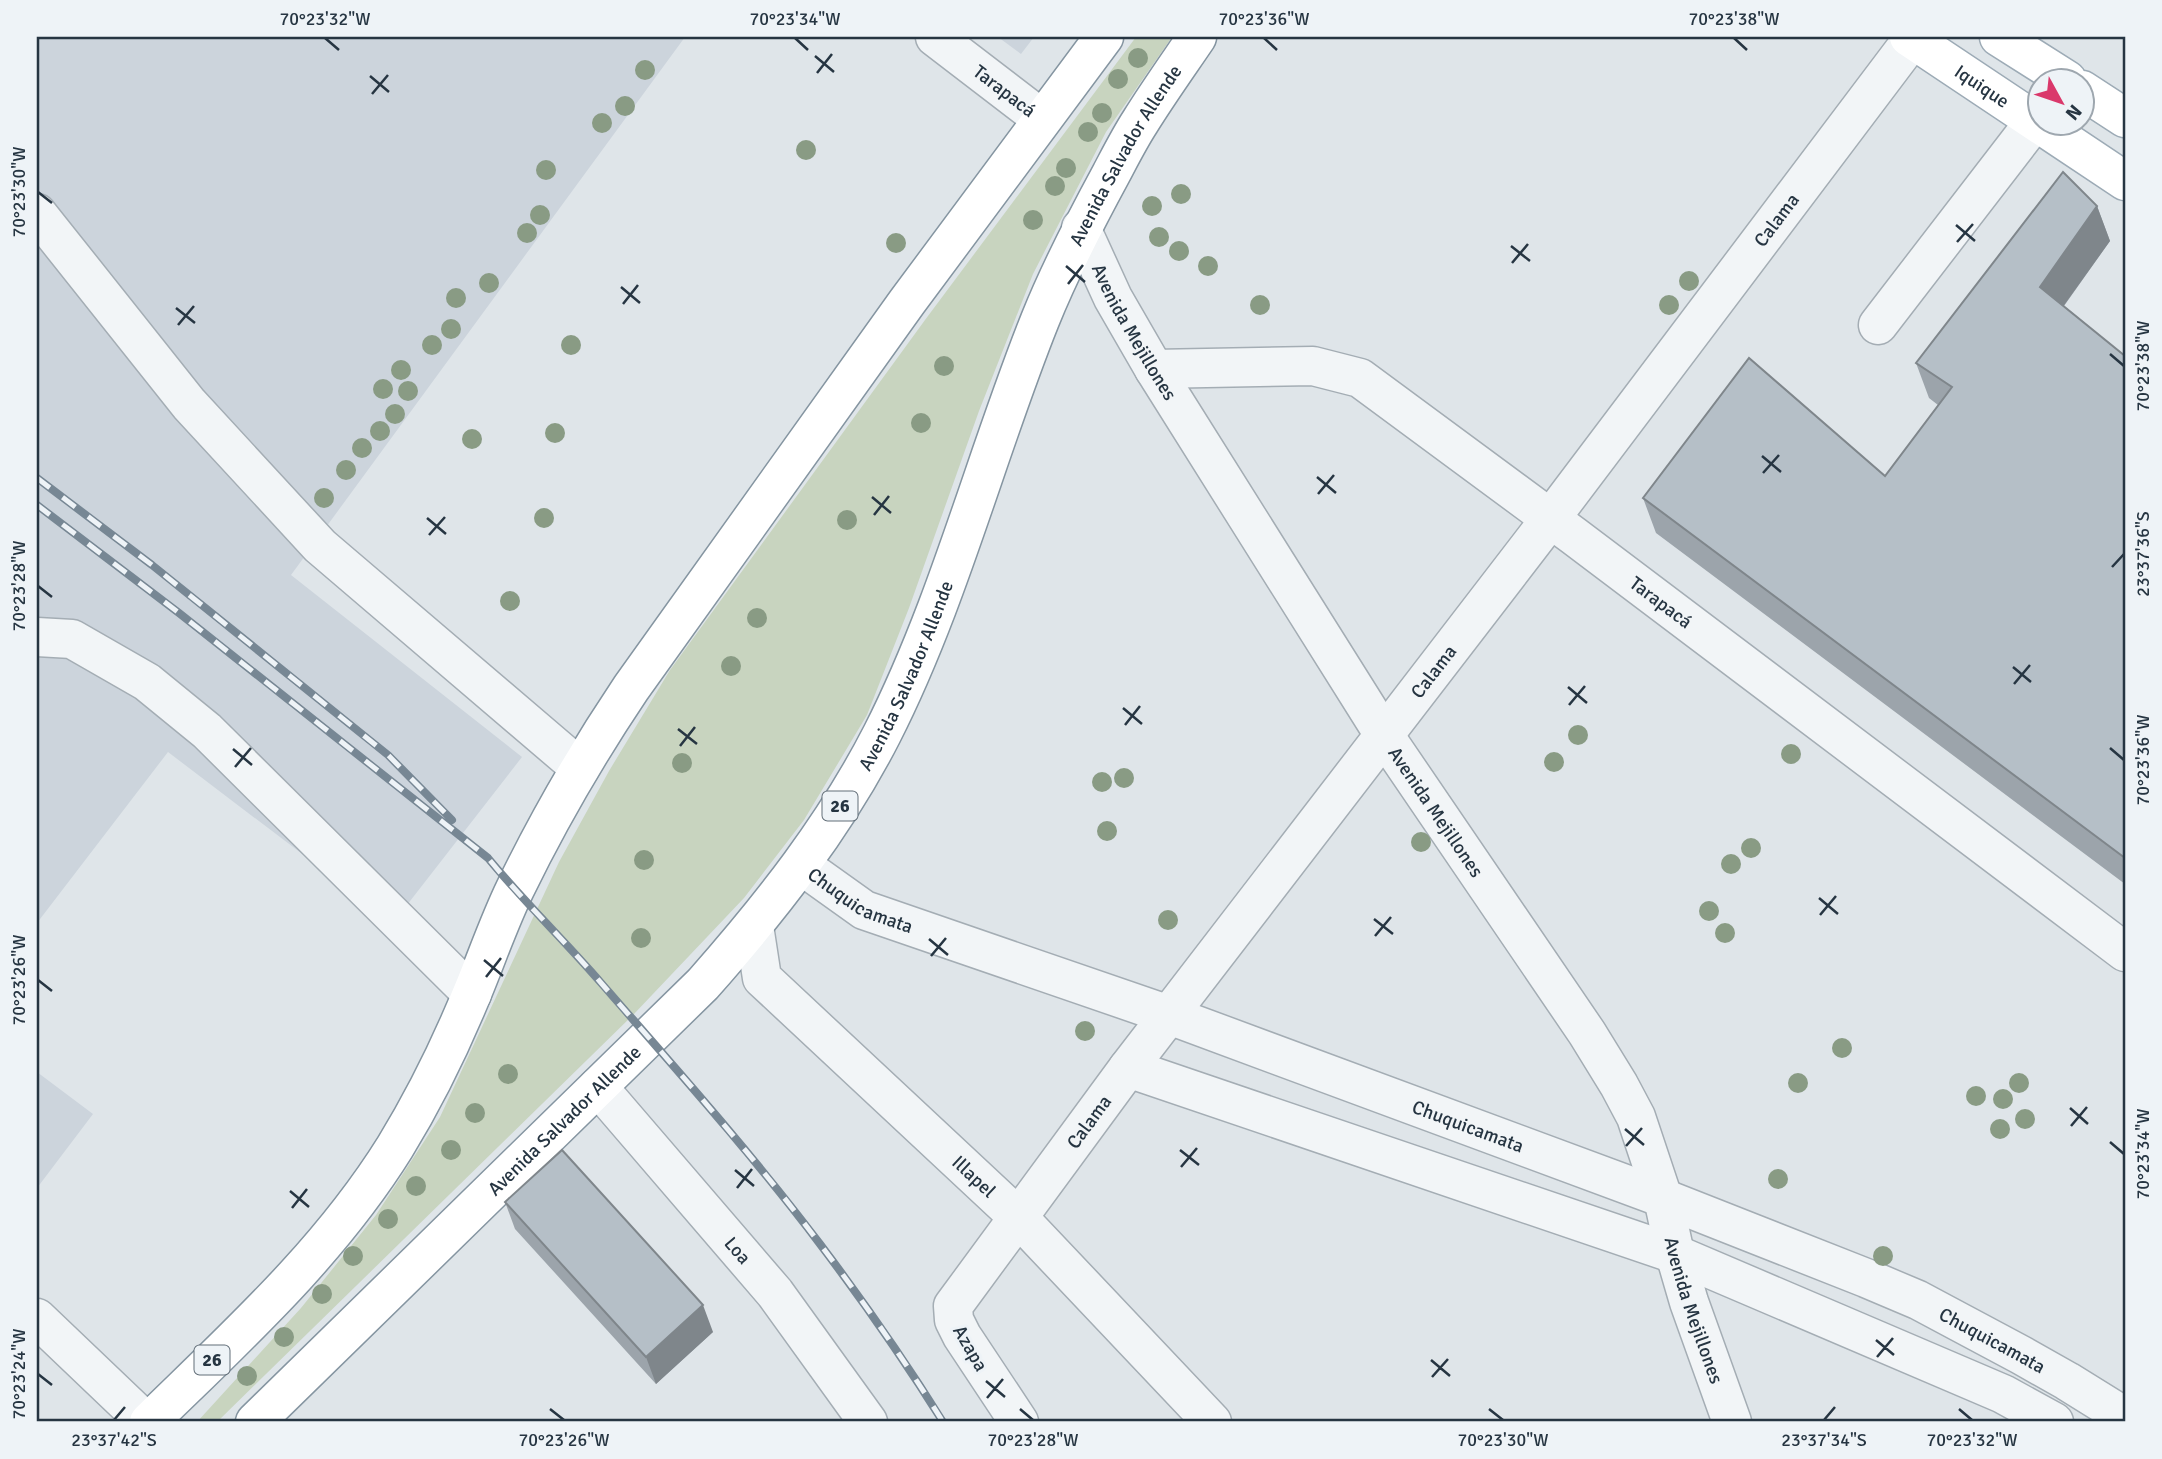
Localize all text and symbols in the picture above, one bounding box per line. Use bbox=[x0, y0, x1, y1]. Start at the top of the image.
text: 70°23'32"W bbox=[280, 8, 370, 30]
text: 70°23'34"W bbox=[750, 8, 840, 30]
text: 70°23'36"W bbox=[1219, 8, 1309, 30]
text: 70°23'38"W bbox=[1689, 8, 1779, 30]
street label: Tarapacá bbox=[968, 60, 1040, 123]
street label: Avenida Salvador Allende bbox=[1064, 60, 1187, 250]
street label: Iquique bbox=[1950, 60, 2014, 114]
north arrow bbox=[2025, 66, 2096, 136]
text: N bbox=[2060, 100, 2087, 125]
text: 70°23'30"W bbox=[8, 147, 30, 237]
street label: Calama bbox=[1749, 189, 1805, 252]
street label: Avenida Mejillones bbox=[1086, 260, 1182, 405]
text: 70°23'38"W bbox=[2132, 321, 2154, 411]
text: 23°37'36"S bbox=[2132, 511, 2154, 597]
text: 70°23'28"W bbox=[8, 541, 30, 631]
street label: Tarapacá bbox=[1625, 571, 1697, 634]
street label: Avenida Salvador Allende bbox=[854, 578, 959, 775]
street label: Calama bbox=[1406, 640, 1462, 703]
text: 70°23'36"W bbox=[2132, 715, 2154, 805]
street label: Avenida Mejillones bbox=[1382, 742, 1488, 882]
road number: 26 bbox=[822, 792, 858, 820]
street label: Chuquicamata bbox=[803, 863, 916, 939]
text: 70°23'26"W bbox=[8, 935, 30, 1025]
street label: Avenida Salvador Allende bbox=[483, 1040, 646, 1201]
street label: Calama bbox=[1062, 1090, 1117, 1154]
street label: Chuquicamata bbox=[1409, 1095, 1527, 1158]
text: 70°23'34"W bbox=[2132, 1109, 2154, 1199]
street label: Illapel bbox=[947, 1151, 1001, 1203]
street label: Loa bbox=[719, 1232, 756, 1270]
street label: Avenida Mejillones bbox=[1659, 1235, 1728, 1387]
street label: Chuquicamata bbox=[1935, 1302, 2049, 1379]
street label: Azapa bbox=[947, 1321, 993, 1376]
text: 70°23'24"W bbox=[8, 1329, 30, 1419]
road number: 26 bbox=[194, 1345, 230, 1374]
text: 23°37'42"S bbox=[71, 1429, 157, 1451]
text: 70°23'26"W bbox=[519, 1429, 609, 1451]
text: 70°23'28"W bbox=[988, 1429, 1078, 1451]
text: 70°23'30"W bbox=[1458, 1429, 1548, 1451]
text: 23°37'34"S bbox=[1781, 1429, 1867, 1451]
text: 70°23'32"W bbox=[1927, 1429, 2017, 1451]

